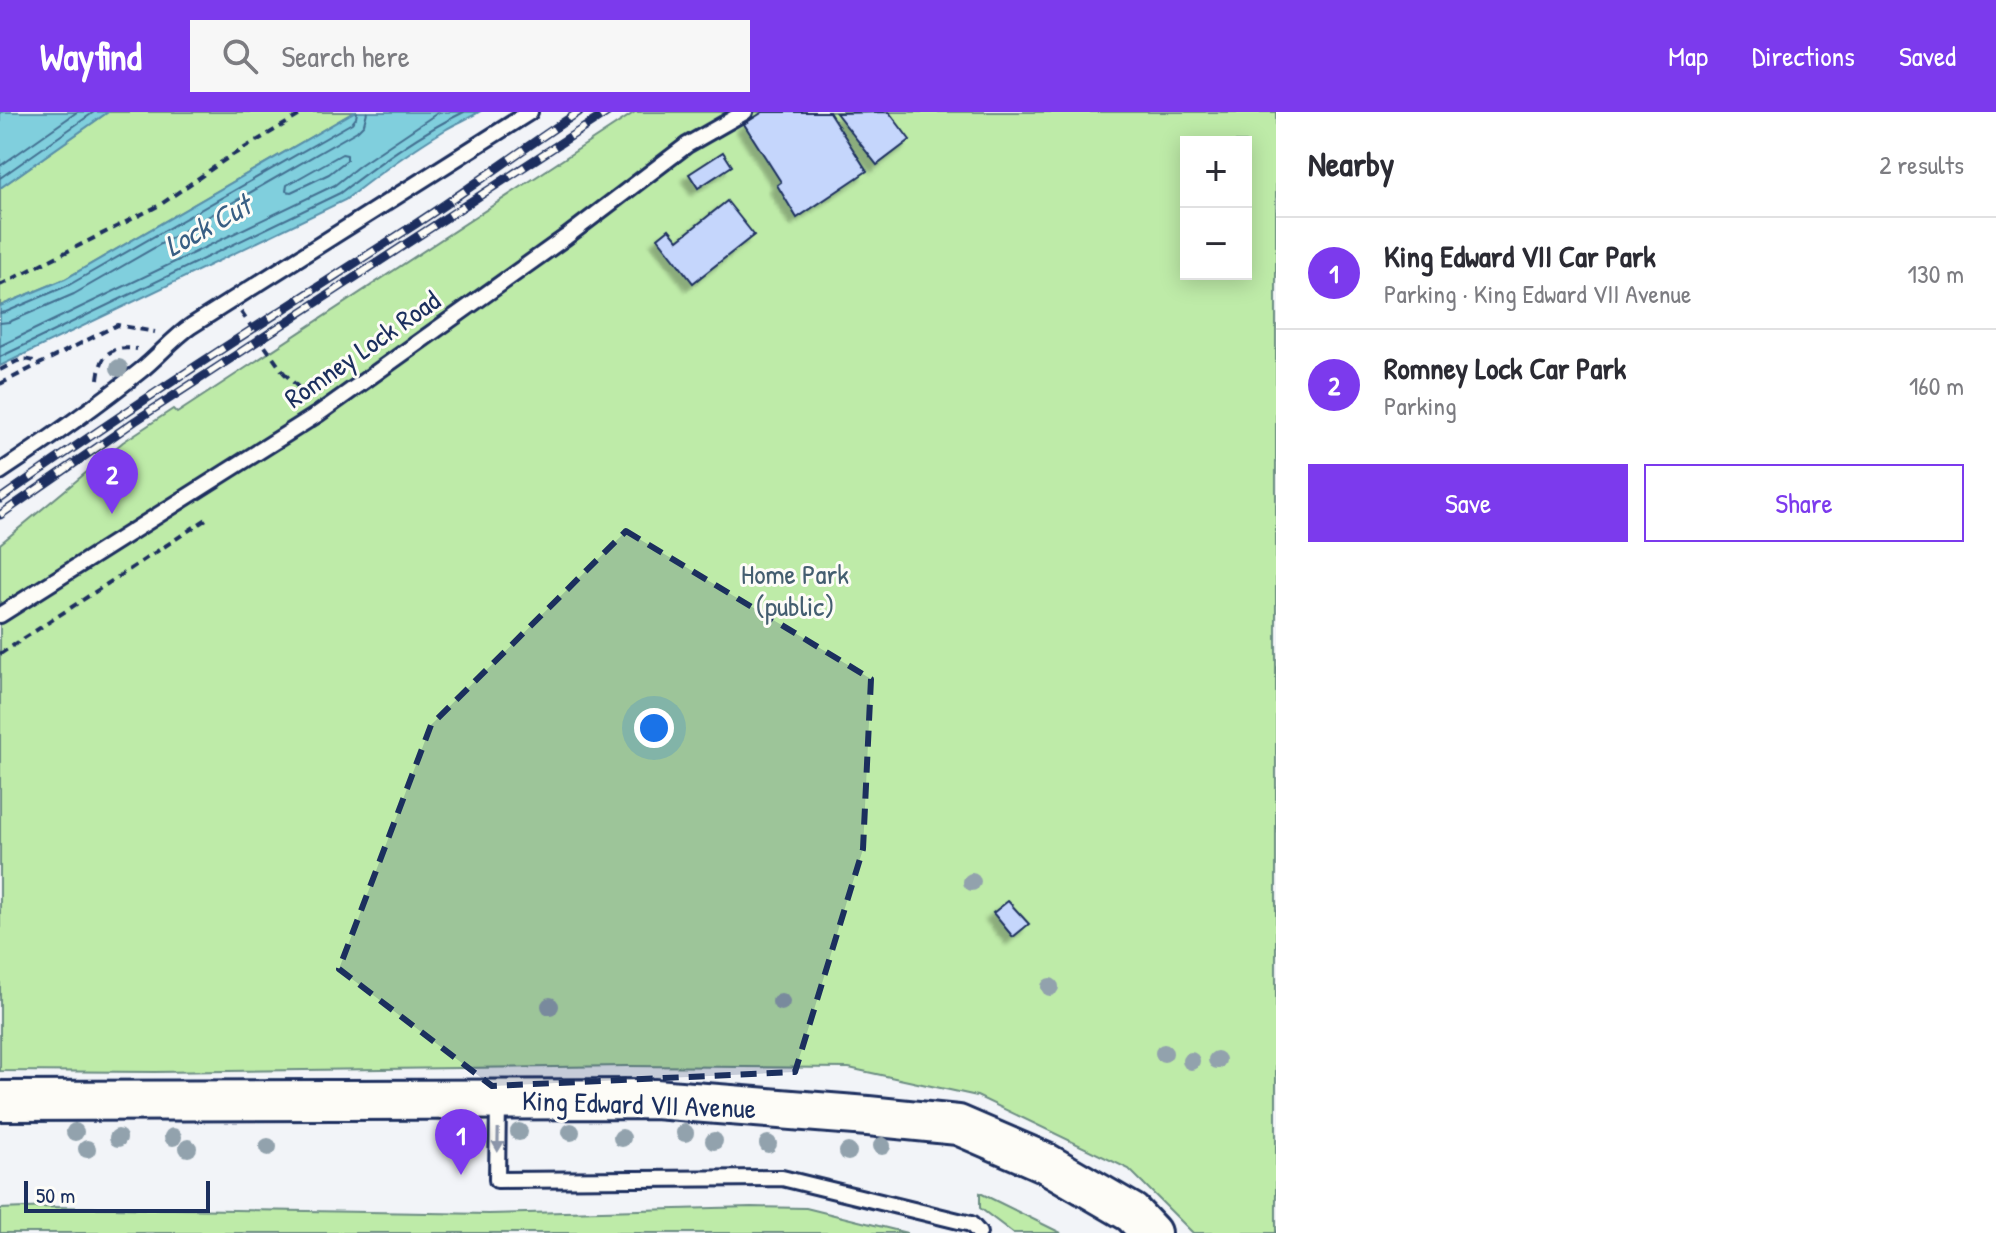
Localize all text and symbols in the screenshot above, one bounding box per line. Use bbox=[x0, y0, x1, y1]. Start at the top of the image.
search box bbox=[190, 20, 750, 92]
text: Wayfind bbox=[40, 30, 142, 82]
icon: search bbox=[218, 34, 262, 78]
text: Search here bbox=[282, 36, 410, 76]
text: Map bbox=[1668, 37, 1708, 75]
text: Directions bbox=[1752, 37, 1855, 75]
text: Saved bbox=[1899, 37, 1956, 75]
map controls bbox=[1180, 136, 1252, 280]
button: + bbox=[1180, 136, 1252, 208]
text: Nearby bbox=[1308, 141, 1394, 187]
text: 2 results bbox=[1879, 147, 1964, 182]
water label: Lock Cut bbox=[157, 183, 261, 265]
button: − bbox=[1180, 208, 1252, 280]
text: King Edward VII Car Park bbox=[1384, 236, 1656, 276]
text: 1 bbox=[1329, 256, 1339, 291]
text: 130 m bbox=[1908, 256, 1964, 291]
text: Parking · King Edward VII Avenue bbox=[1384, 276, 1691, 311]
street label: Romney Lock Road bbox=[277, 281, 447, 417]
text: Romney Lock Car Park bbox=[1384, 348, 1626, 388]
text: 2 bbox=[1328, 368, 1340, 403]
text: 160 m bbox=[1909, 368, 1964, 403]
text: Parking bbox=[1384, 388, 1457, 423]
pin: 2 bbox=[86, 448, 138, 514]
button: Save bbox=[1308, 464, 1628, 542]
button: Share bbox=[1644, 464, 1964, 542]
park label: Home Park (public) bbox=[741, 555, 849, 625]
your location bbox=[634, 708, 674, 748]
street label: King Edward VII Avenue bbox=[521, 1081, 757, 1127]
pin: 1 bbox=[435, 1109, 487, 1175]
one-way arrow bbox=[491, 1128, 504, 1153]
scale bar bbox=[24, 1177, 210, 1213]
text: 50 m bbox=[36, 1180, 75, 1210]

